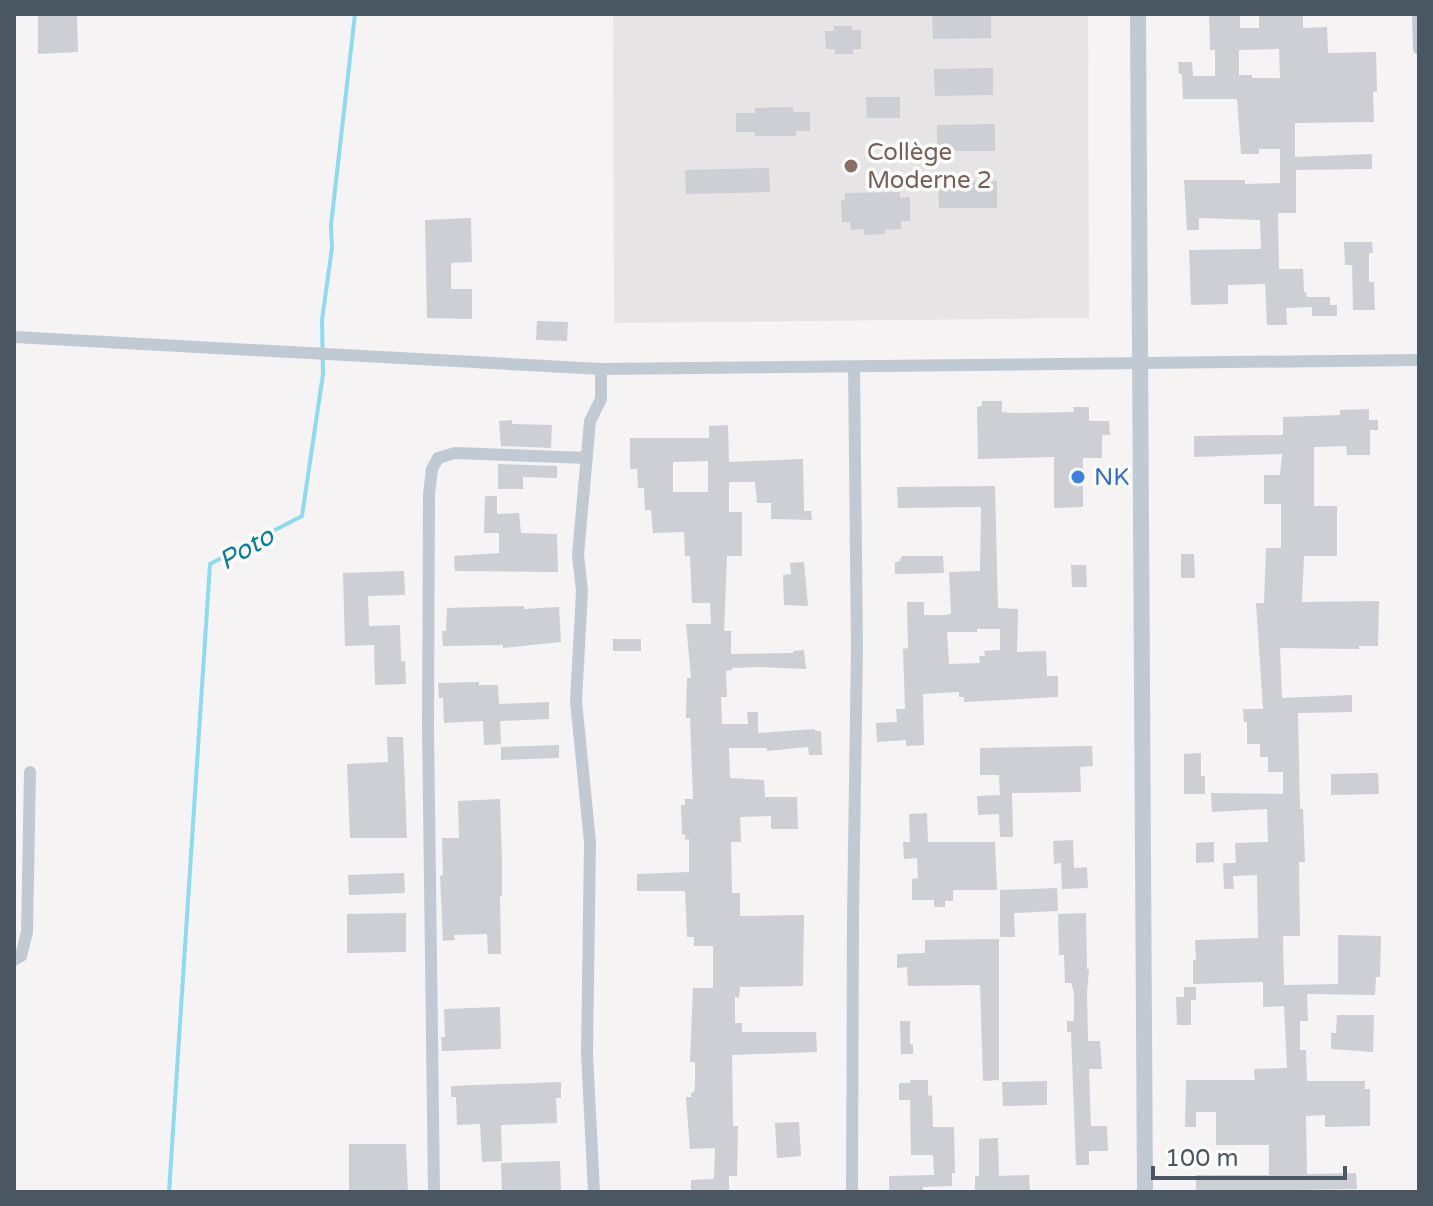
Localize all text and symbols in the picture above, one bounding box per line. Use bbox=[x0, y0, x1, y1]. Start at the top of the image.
place label: Collège Moderne 2 bbox=[867, 138, 992, 195]
marker: Collège Moderne 2 bbox=[842, 157, 860, 175]
place label: NK bbox=[1094, 463, 1129, 492]
marker: NK bbox=[1069, 468, 1087, 486]
water label: Poto bbox=[213, 520, 280, 576]
scale bar bbox=[1153, 1130, 1345, 1180]
text: 100 m bbox=[1165, 1144, 1239, 1173]

